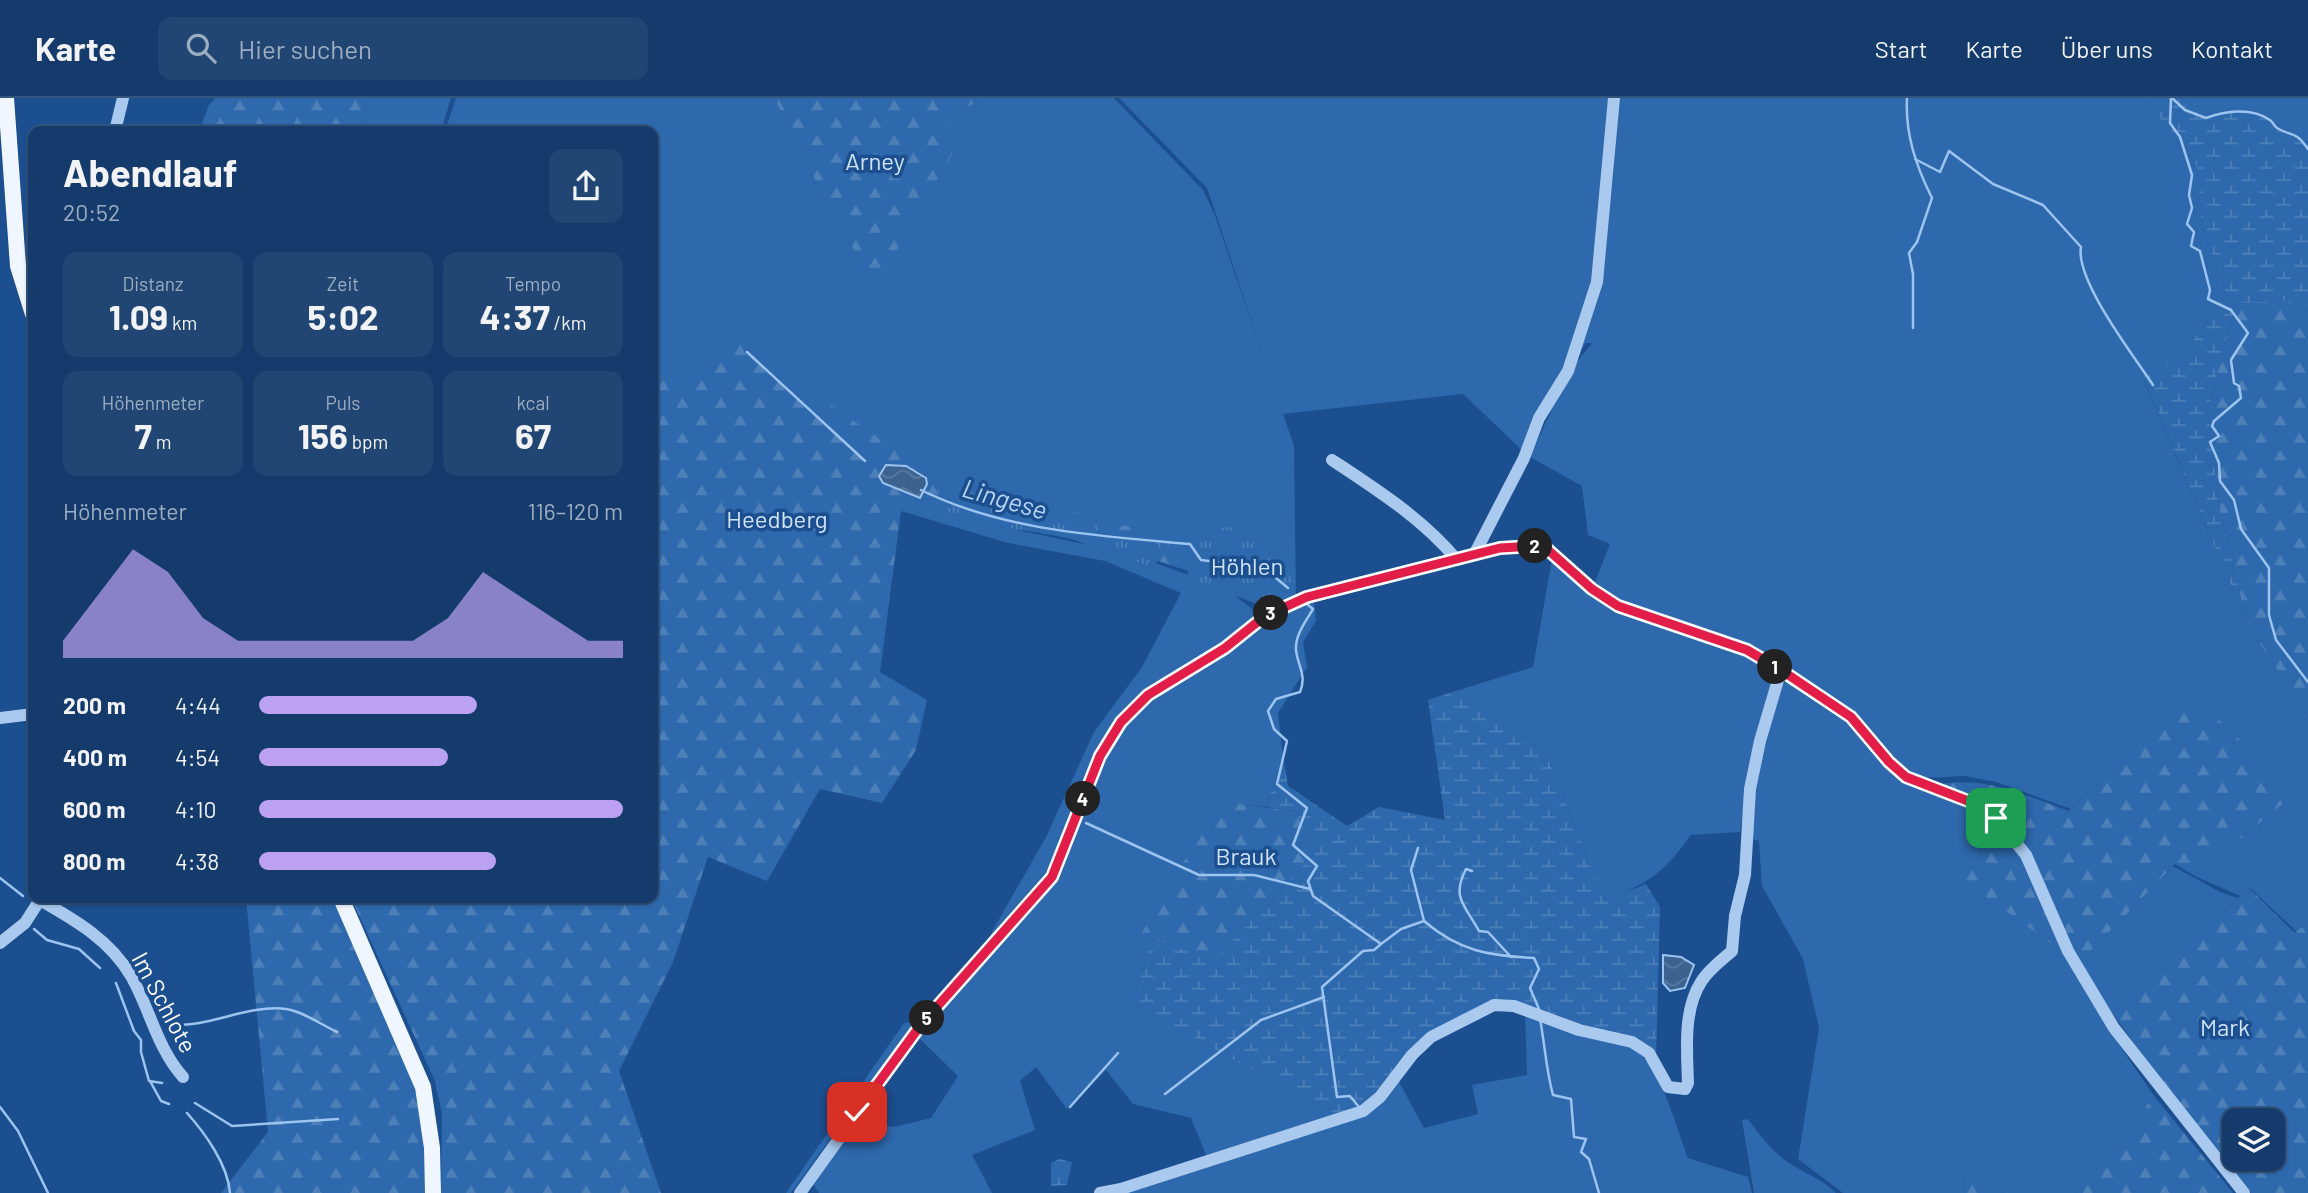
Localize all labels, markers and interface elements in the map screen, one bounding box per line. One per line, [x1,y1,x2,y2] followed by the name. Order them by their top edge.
[158,17,648,80] search box
[35,28,116,68] text: Karte
[182,29,220,67] icon: search
[238,33,372,64] text: Hier suchen
[1875,34,1928,63] text: Start
[1966,34,2023,63] text: Karte
[2061,34,2153,63] text: Über uns
[2191,34,2273,63] text: Kontakt
[845,146,905,175] park label: Arney
[63,149,238,195] text: Abendlauf
[549,149,623,223] button: share
[63,198,120,226] text: 20:52
[122,272,184,295] text: Distanz
[327,272,359,295] text: Zeit
[505,272,561,295] text: Tempo
[109,295,168,337] text: 1.09
[307,295,379,337] text: 5:02
[480,295,550,337] text: 4:37
[168,311,197,334] text: km
[550,311,586,334] text: /km
[102,391,204,414] text: Höhenmeter
[326,391,360,414] text: Puls
[516,391,550,414] text: kcal
[135,414,152,456] text: 7
[298,414,348,456] text: 156
[515,414,551,456] text: 67
[152,430,171,453] text: m
[348,430,388,453] text: bpm
[959,471,1051,525] water label: Lingese
[63,497,187,525] text: Höhenmeter
[528,497,623,525] text: 116–120 m
[726,504,828,533] park label: Heedberg
[1518,528,1552,564] pin: 2
[1529,534,1540,557] text: 2
[1211,551,1283,580] park label: Höhlen
[1254,596,1288,630] pin: 3
[1265,601,1276,624] text: 3
[1758,650,1792,684] pin: 1
[1771,655,1778,678] text: 1
[63,691,126,719] text: 200 m
[175,691,221,719] text: 4:44
[63,743,127,771] text: 400 m
[175,743,220,771] text: 4:54
[1066,782,1100,816] pin: 4
[1077,787,1088,810] text: 4
[1966,788,2026,848] pin
[63,795,125,823] text: 600 m
[175,795,217,823] text: 4:10
[1977,799,2015,837] icon: arrive
[1216,841,1276,870] park label: Brauk
[63,847,125,875] text: 800 m
[175,847,219,875] text: 4:38
[126,947,204,1057] street label: Im Schlote
[909,1000,944,1035] pin: 5
[921,1006,932,1029] text: 5
[2200,1012,2250,1041] park label: Mark
[827,1082,887,1142] pin
[838,1093,876,1131] icon: check
[2222,1108,2285,1171] map controls
[2222,1108,2285,1171] button: layers

